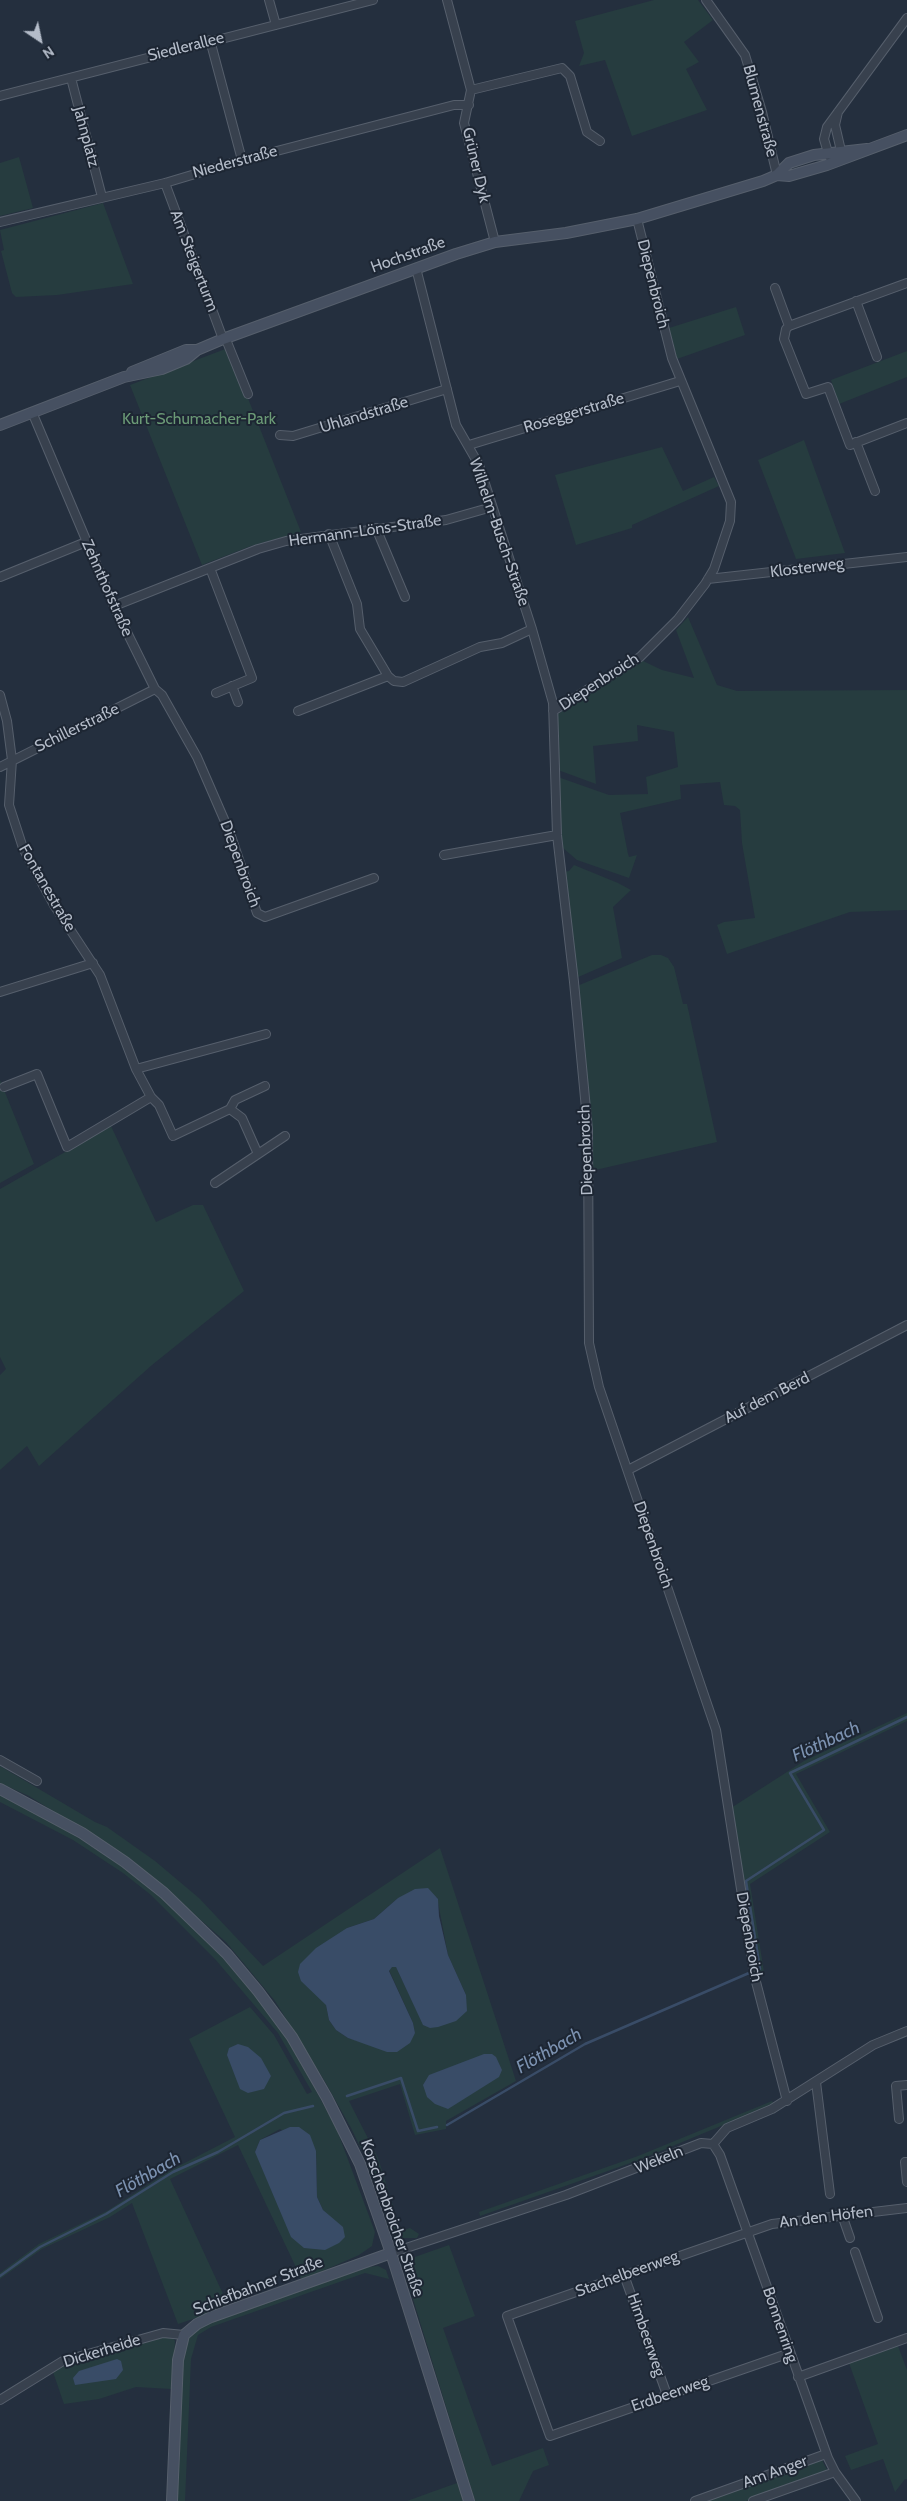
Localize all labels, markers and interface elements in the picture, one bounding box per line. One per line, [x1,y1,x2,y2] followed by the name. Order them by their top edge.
[15,15,65,65] north arrow
[146,28,226,66] street label: Siedlerallee
[39,42,58,63] text: N
[738,63,782,159] street label: Blumenstraße
[69,104,103,170] street label: Jahnplatz
[458,125,494,205] street label: Grüner Dyk
[191,141,279,183] street label: Niederstraße
[166,207,222,315] street label: Am Steigerturm
[368,233,448,277] street label: Hochstraße
[633,238,673,330] street label: Diepenbroich
[521,389,627,437] street label: Roseggerstraße
[318,392,410,438] street label: Uhlandstraße
[122,409,276,429] park label: Kurt-Schumacher-Park
[465,456,533,608] street label: Wilhelm-Busch-Straße
[287,511,443,551] street label: Hermann-Löns-Straße
[77,537,137,639] street label: Zehnthofstraße
[769,554,845,582] street label: Klosterweg
[556,649,642,715] street label: Diepenbroich
[32,699,122,757] street label: Schillerstraße
[215,818,265,910] street label: Diepenbroich
[14,841,80,935] street label: Fontanestraße
[575,1104,597,1196] street label: Diepenbroich
[721,1368,813,1428] street label: Auf dem Berd
[629,1499,677,1591] street label: Diepenbroich
[789,1717,863,1767] water label: Flöthbach
[732,1891,766,1983] street label: Diepenbroich
[512,2024,586,2078] water label: Flöthbach
[356,2137,428,2299] street label: Korschenbroicher Straße
[632,2142,686,2178] street label: Wekeln
[111,2148,185,2202] water label: Flöthbach
[778,2202,874,2232] street label: An den Höfen
[573,2246,681,2302] street label: Stachelbeerweg
[190,2252,326,2320] street label: Schiefbahner Straße
[758,2285,802,2365] street label: Bonnenring
[623,2291,669,2379] street label: Himbeerweg
[61,2330,143,2372] street label: Dickerheide
[629,2372,711,2416] street label: Erdbeerweg
[740,2451,810,2493] street label: Am Anger

